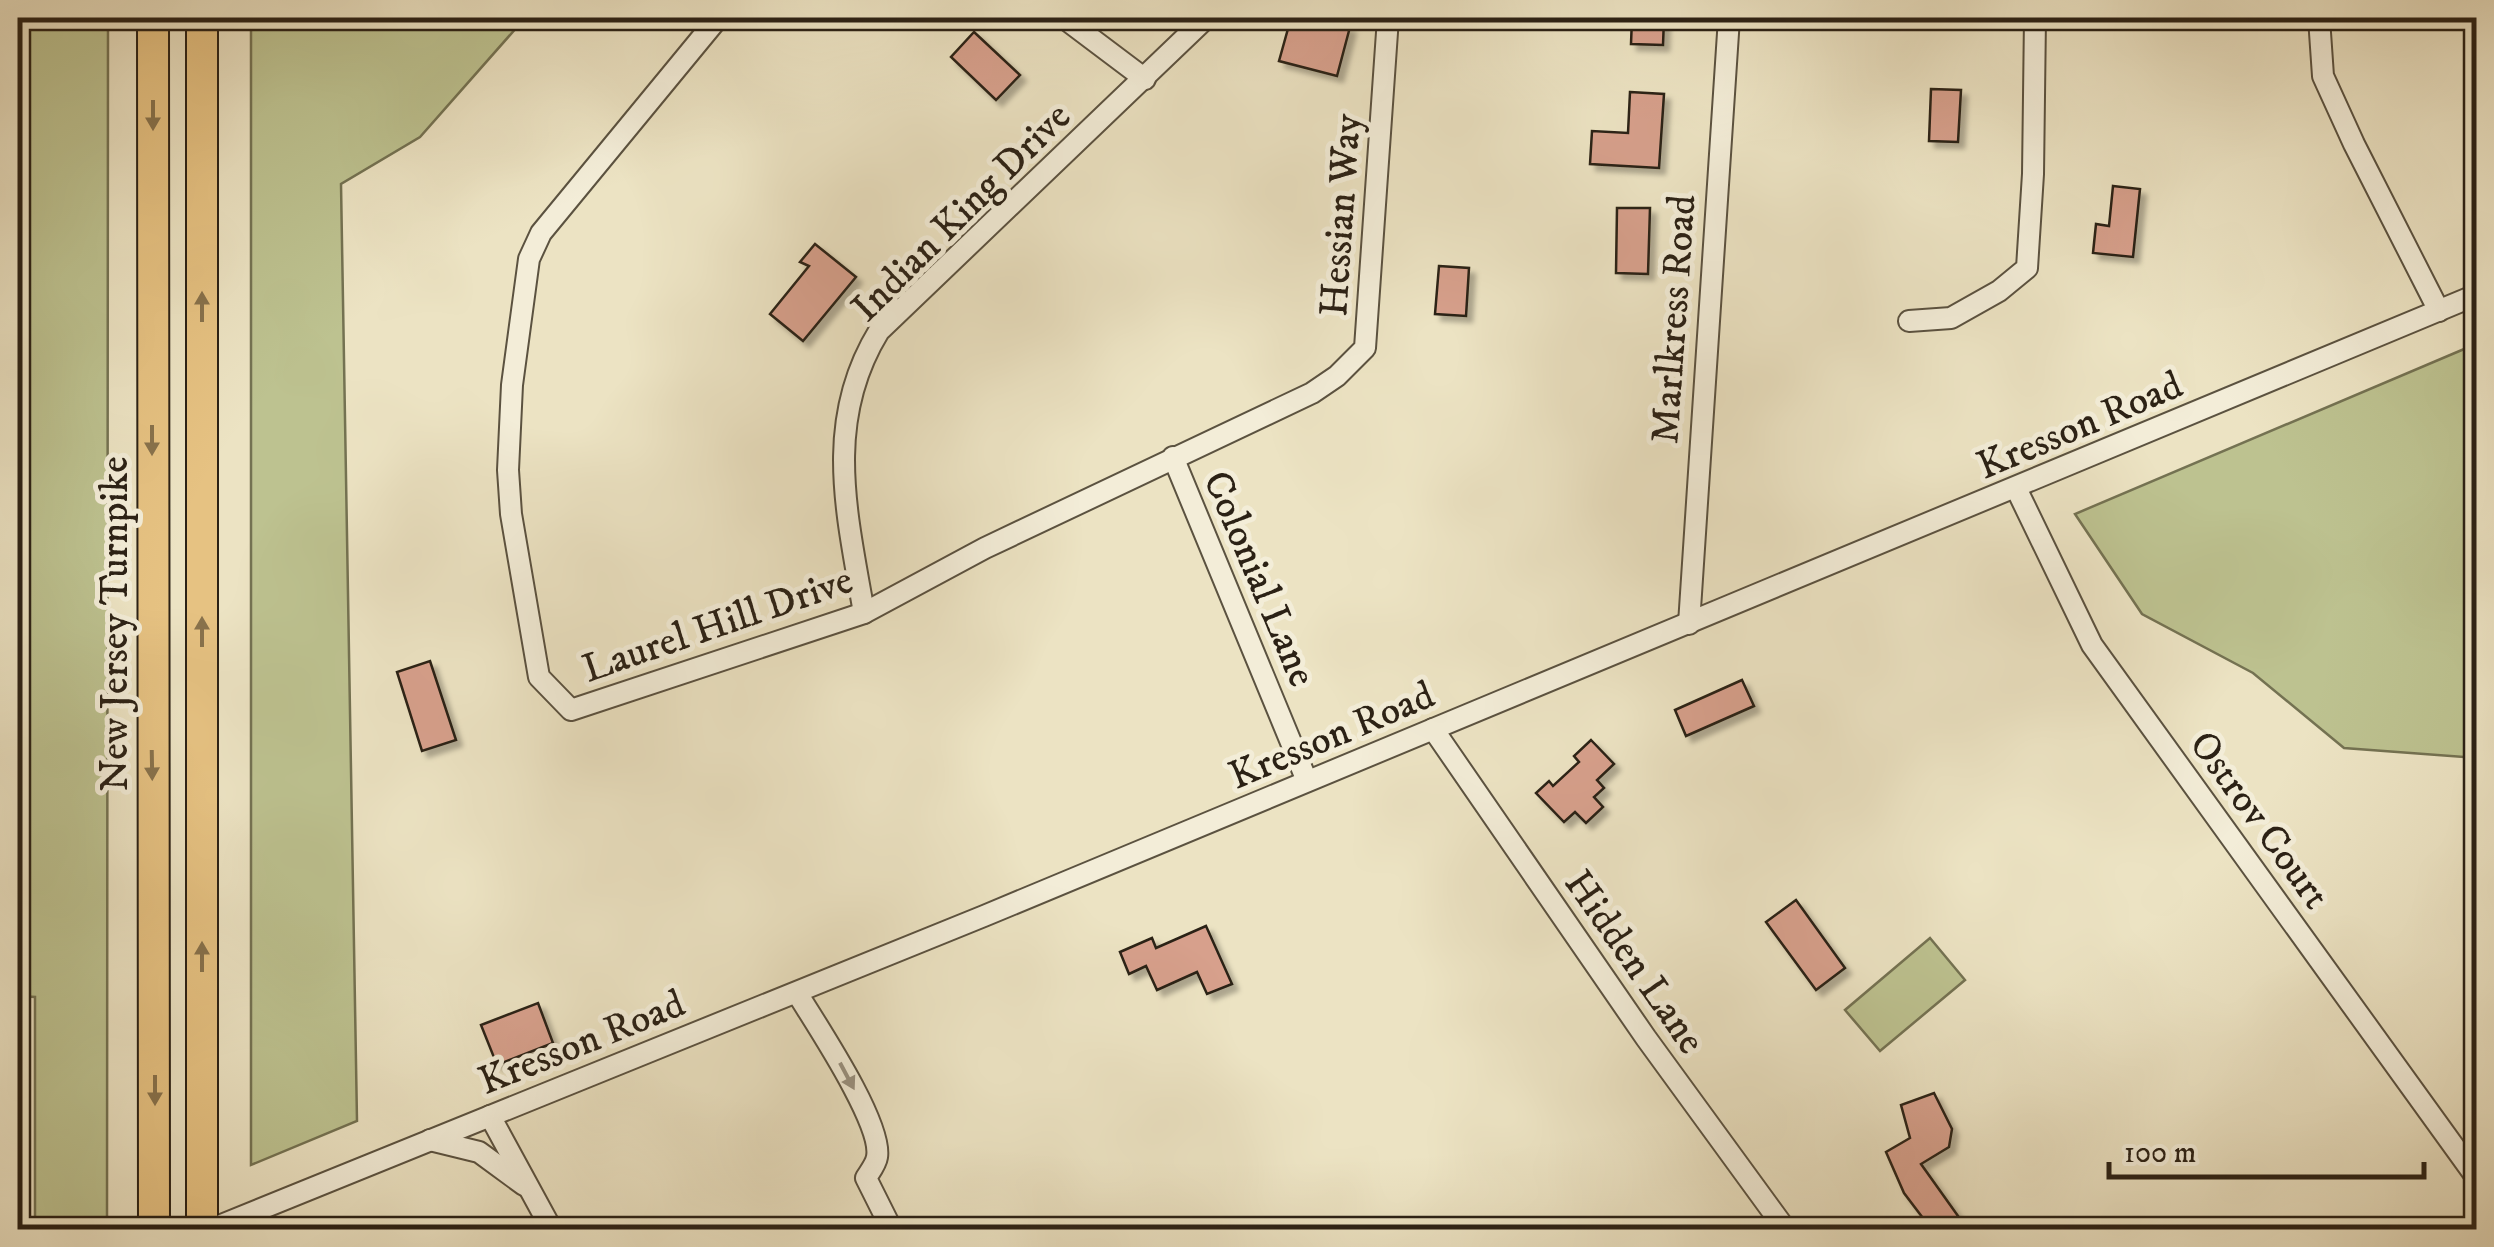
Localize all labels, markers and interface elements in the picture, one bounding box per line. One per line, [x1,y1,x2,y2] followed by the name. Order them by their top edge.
[842,93,1082,333] street label: Indian King Drive
[145,99,161,131] one-way arrow
[1310,111,1374,318] street label: Hessian Way
[1641,193,1709,445] street label: Marlkress Road
[194,291,210,323] one-way arrow
[1970,361,2190,492] street label: Kresson Road
[144,424,160,456] one-way arrow
[91,456,141,792] street label: New Jersey Turnpike
[1190,464,1326,694] street label: Colonial Lane
[576,556,860,695] street label: Laurel Hill Drive
[194,616,210,648] one-way arrow
[1222,671,1442,802] street label: Kresson Road
[2177,722,2340,920] street label: Ostrov Court
[145,749,161,781] one-way arrow
[1552,861,1715,1064] street label: Hidden Lane
[194,941,210,973] one-way arrow
[472,980,693,1108] street label: Kresson Road
[838,1062,855,1091] one-way arrow
[147,1074,163,1106] one-way arrow
[2109,1117,2424,1179] scale bar
[2124,1135,2196,1172] text: 100 m

